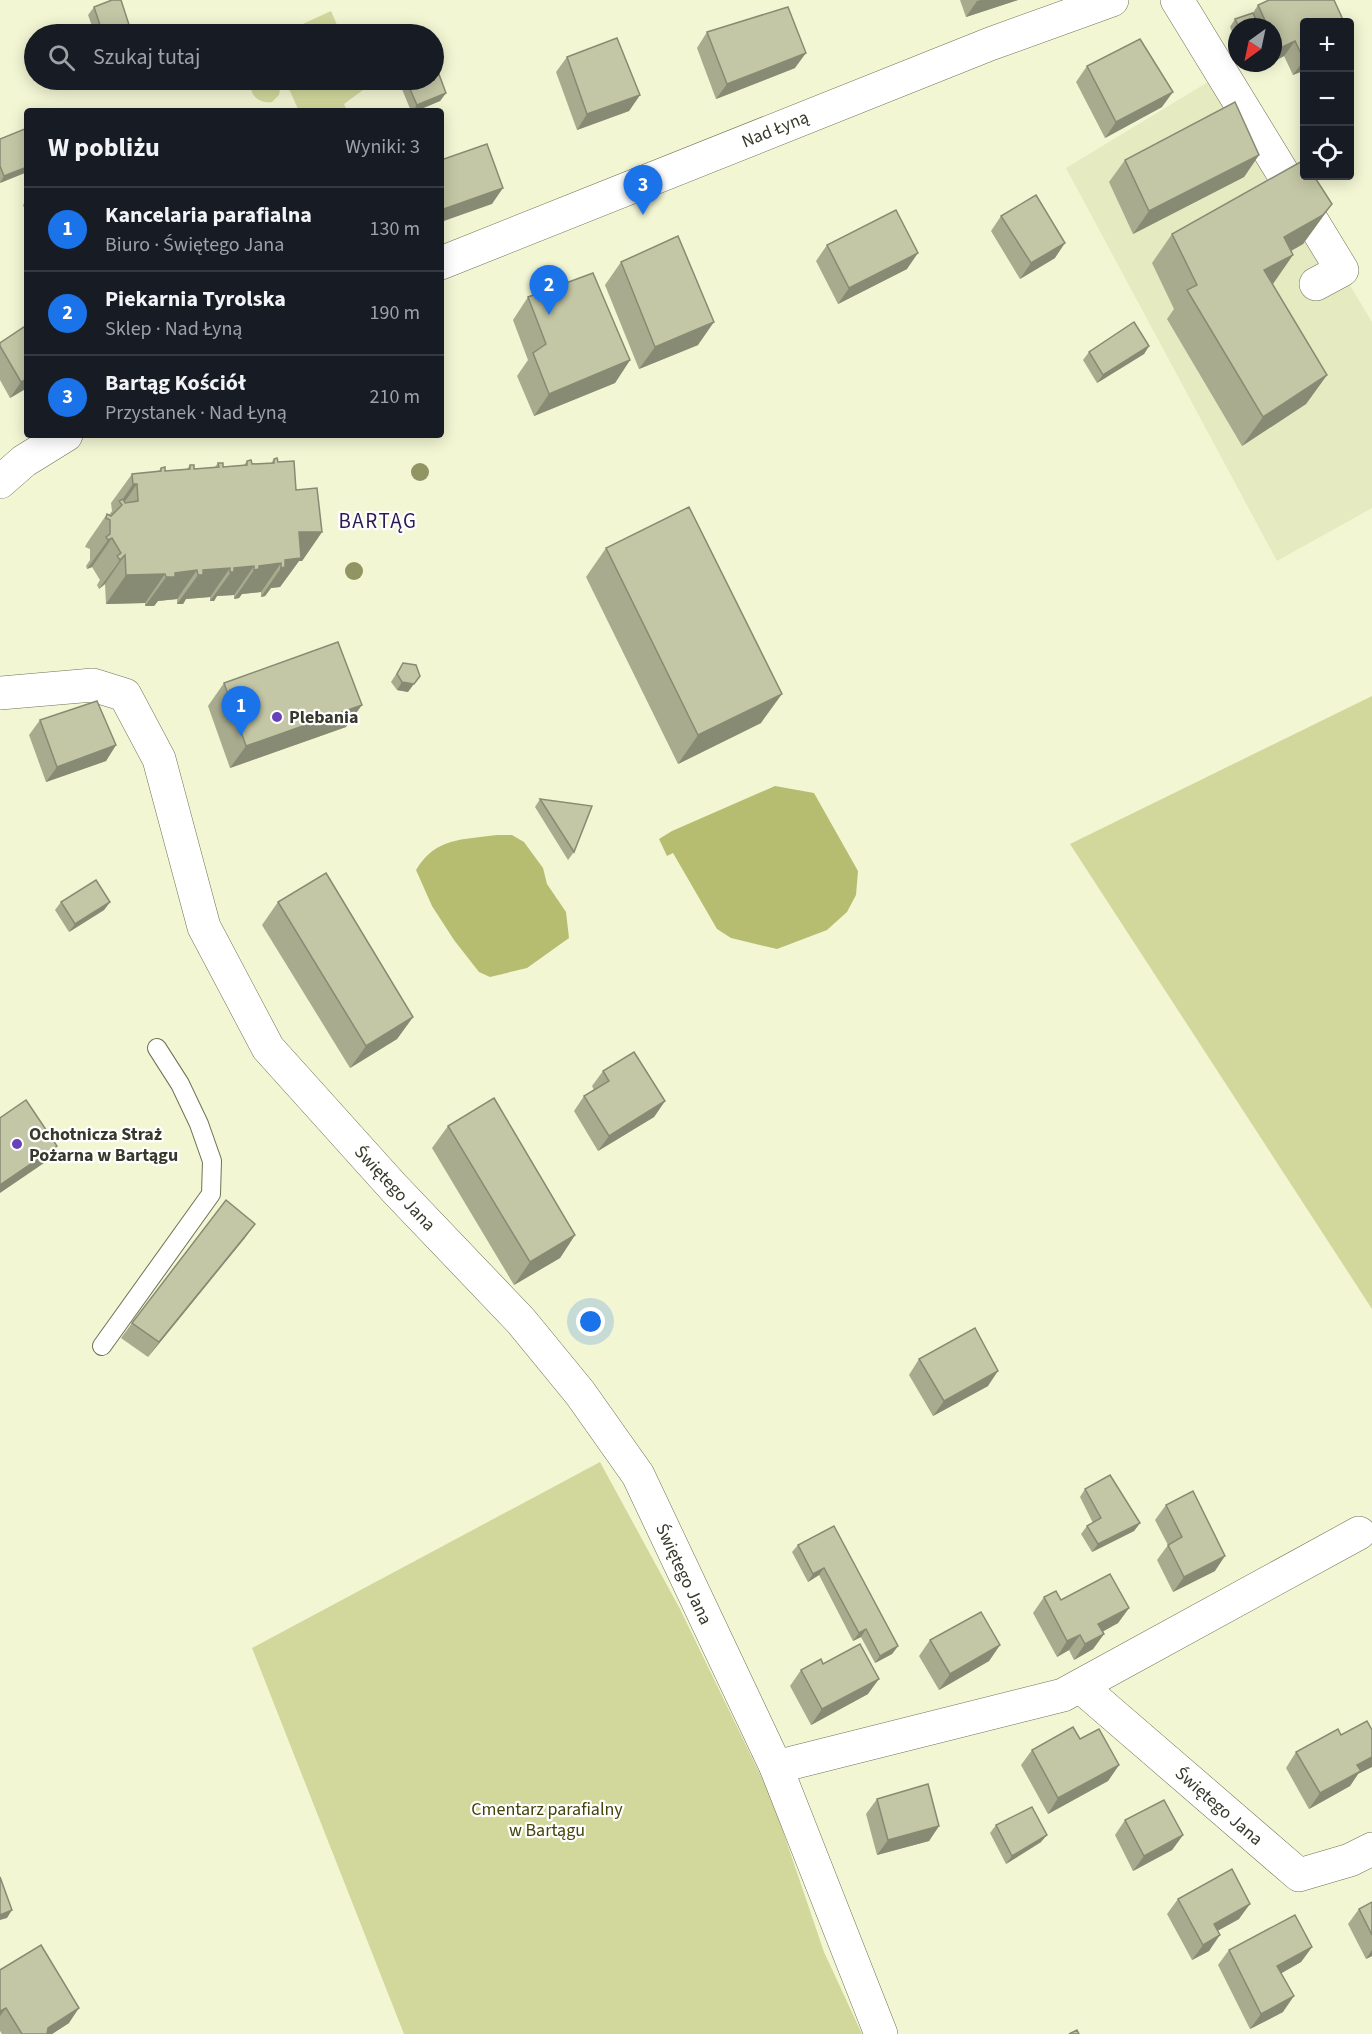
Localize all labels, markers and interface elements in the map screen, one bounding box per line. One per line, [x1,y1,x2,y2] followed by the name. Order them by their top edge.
[1228,18,1282,72] north arrow
[1300,18,1354,180] map controls
[1300,18,1354,72] button: +
[24,24,444,90] search box
[45,41,78,74] icon: search
[93,41,200,73] text: Szukaj tutaj
[1300,72,1354,126] button: −
[738,105,812,154] street label: Nad Łyną
[1300,126,1354,180] button: locate
[48,129,160,166] text: W pobliżu
[345,133,420,161] text: Wyniki: 3
[624,166,662,215] pin: 3
[105,199,312,231] text: Kancelaria parafialna
[62,215,73,243] text: 1
[370,215,420,243] text: 130 m
[105,231,284,259] text: Biuro · Świętego Jana
[530,266,568,315] pin: 2
[105,283,286,315] text: Piekarnia Tyrolska
[62,299,73,327] text: 2
[370,299,420,327] text: 190 m
[105,315,242,343] text: Sklep · Nad Łyną
[105,367,246,399] text: Bartąg Kościół
[62,383,73,411] text: 3
[370,383,420,411] text: 210 m
[105,399,287,427] text: Przystanek · Nad Łyną
[339,506,418,536] district label: BARTĄG
[222,686,260,736] pin: 1
[289,705,359,730] place label: Plebania
[270,710,284,724] marker: Plebania
[29,1122,178,1168] place label: Ochotnicza Straż Pożarna w Bartągu
[10,1137,24,1151] marker: Ochotnicza Straż Pożarna w Bartągu
[348,1140,441,1237] street label: Świętego Jana
[576,1307,605,1336] your location
[649,1519,718,1629] street label: Świętego Jana
[1169,1761,1268,1852] street label: Świętego Jana
[471,1797,623,1843] park label: Cmentarz parafialny w Bartągu

